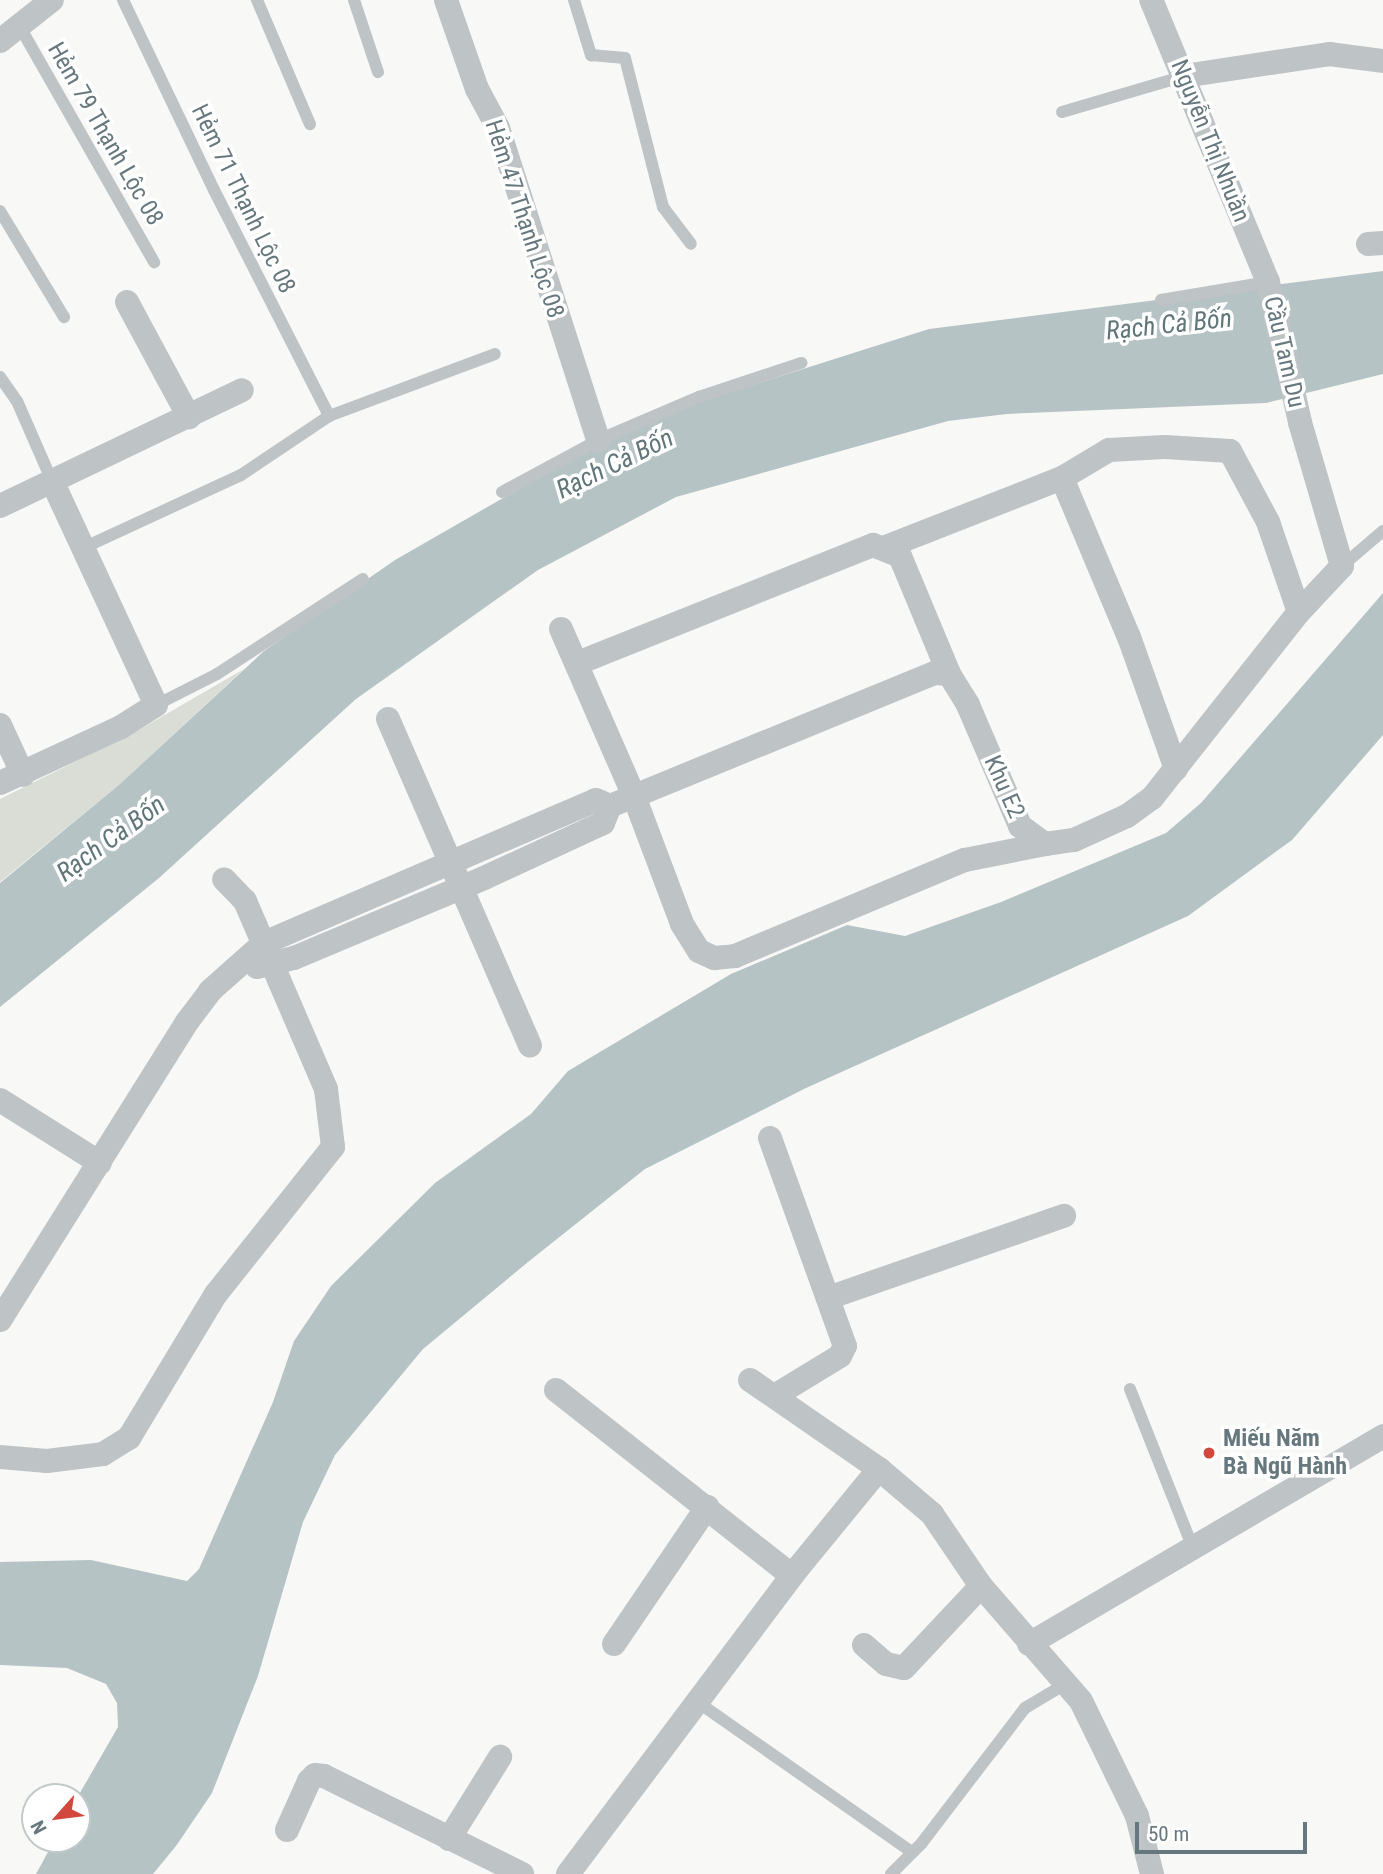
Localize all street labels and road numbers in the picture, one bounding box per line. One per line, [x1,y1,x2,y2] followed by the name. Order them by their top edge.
[41,37,169,231] street label: Hẻm 79 Thạnh Lộc 08
[1164,55,1256,227] street label: Nguyễn Thị Nhuần
[185,100,301,298] street label: Hẻm 71 Thạnh Lộc 08
[478,116,570,322] street label: Hẻm 47 Thạnh Lộc 08
[1257,293,1311,411] street label: Cầu Tam Du
[978,751,1030,823] street label: Khu E2

